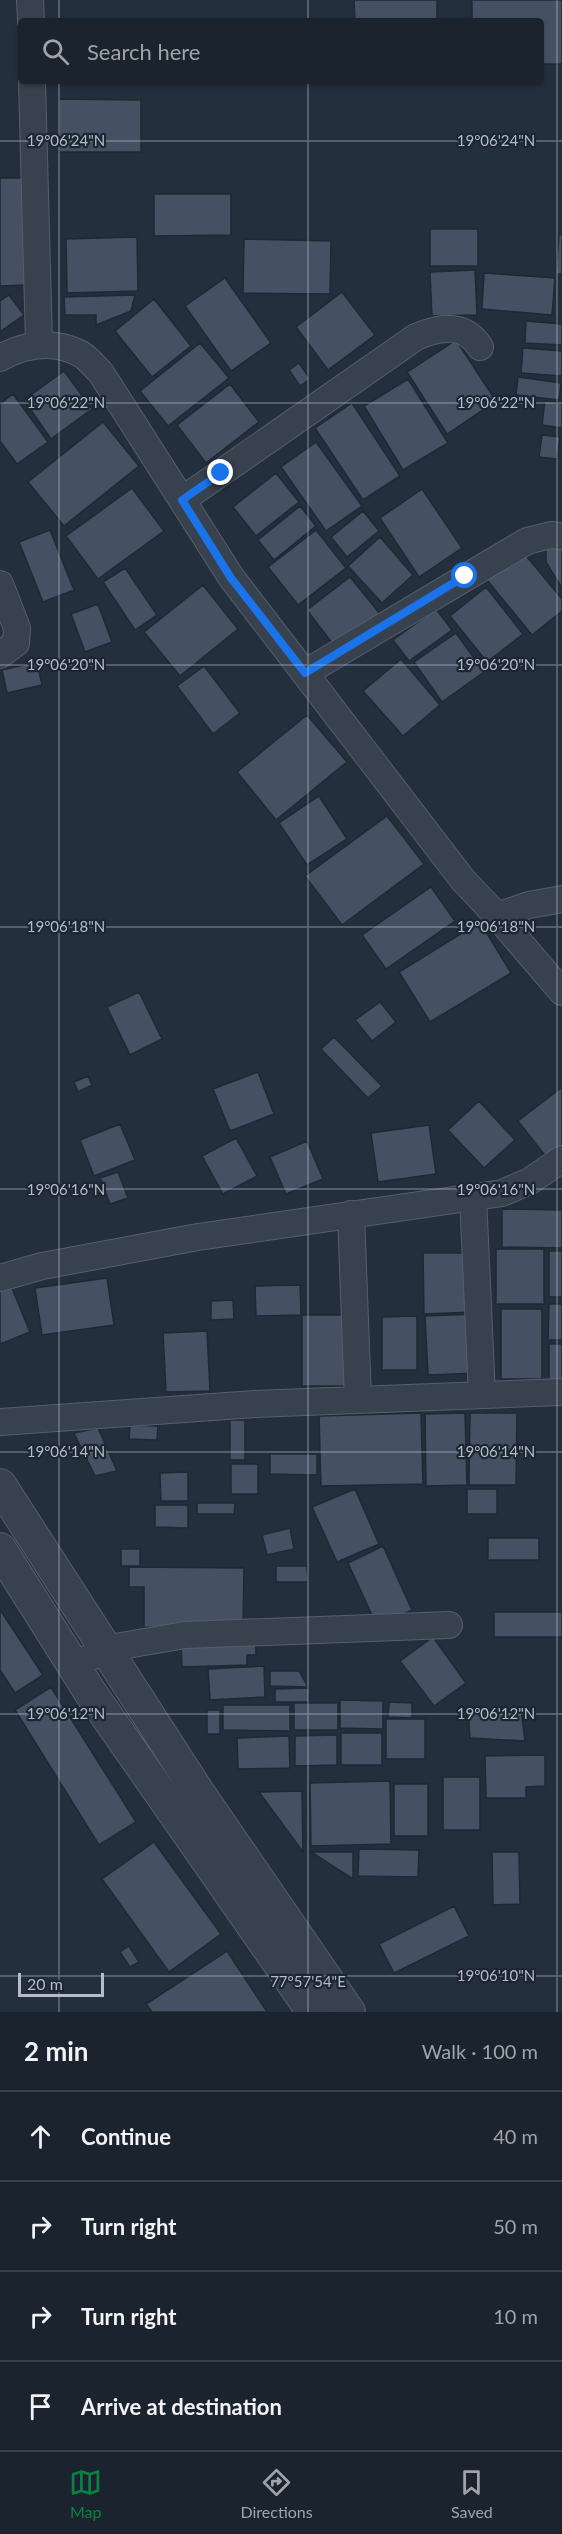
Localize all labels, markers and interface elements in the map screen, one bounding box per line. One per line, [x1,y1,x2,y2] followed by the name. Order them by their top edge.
[18,18,544,84] search box
[39,35,72,68] icon: search
[87,38,200,65] text: Search here
[27,131,105,149] text: 19°06'24"N
[457,131,535,149] text: 19°06'24"N
[27,393,105,411] text: 19°06'22"N
[457,393,535,411] text: 19°06'22"N
[207,459,233,485] route end
[451,562,477,588] route start
[27,655,105,673] text: 19°06'20"N
[457,655,535,673] text: 19°06'20"N
[27,917,105,935] text: 19°06'18"N
[457,917,535,935] text: 19°06'18"N
[27,1180,105,1198] text: 19°06'16"N
[457,1180,535,1198] text: 19°06'16"N
[27,1442,105,1460] text: 19°06'14"N
[457,1442,535,1460] text: 19°06'14"N
[27,1704,105,1722] text: 19°06'12"N
[457,1704,535,1722] text: 19°06'12"N
[457,1966,535,1984] text: 19°06'10"N
[18,1970,104,1998] scale bar
[270,1972,346,1990] text: 77°57'54"E
[27,1974,63,1993] text: 20 m
[24,2035,88,2067] text: 2 min
[422,2039,538,2063] text: Walk · 100 m
[24,2120,57,2153] icon: ahead
[81,2123,171,2150] text: Continue
[493,2124,538,2148] text: 40 m
[24,2210,57,2243] icon: right
[81,2213,176,2240] text: Turn right
[493,2214,538,2238] text: 50 m
[24,2300,57,2333] icon: right
[81,2303,176,2330] text: Turn right
[493,2304,538,2328] text: 10 m
[24,2390,57,2423] icon: arrive
[81,2393,282,2420] text: Arrive at destination
[69,2466,102,2521] tab: Map
[240,2466,313,2521] tab: Directions
[451,2466,493,2521] tab: Saved

